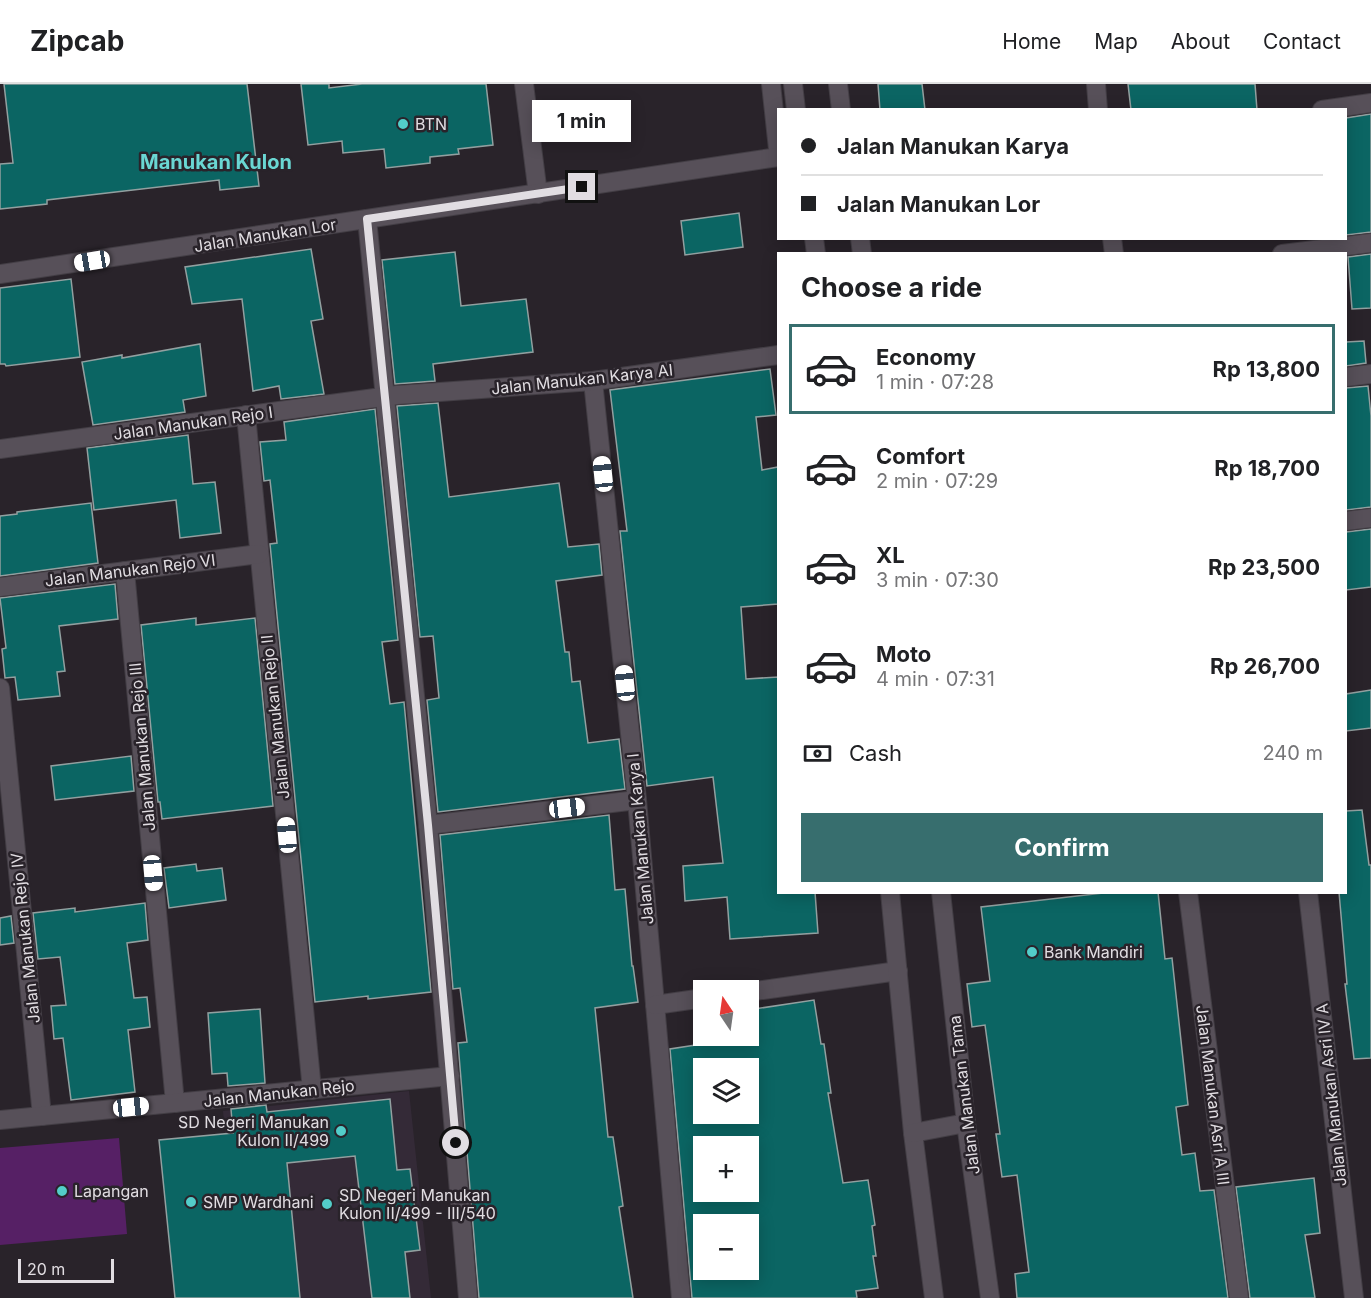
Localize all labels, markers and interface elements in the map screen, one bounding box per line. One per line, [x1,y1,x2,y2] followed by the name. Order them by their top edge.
[30,24,125,58] text: Zipcab
[1002,29,1061,54] text: Home
[1094,29,1138,54] text: Map
[1171,29,1230,54] text: About
[1263,29,1341,54] text: Contact
[532,100,632,142] callout: 1 min
[557,109,606,133] text: 1 min
[415,114,447,134] place label: BTN
[396,117,410,131] marker: BTN
[837,133,1069,159] text: Jalan Manukan Karya
[140,150,292,174] district label: Manukan Kulon
[568,173,595,200] route end
[837,191,1040,217] text: Jalan Manukan Lor
[192,214,338,256] street label: Jalan Manukan Lor
[73,249,111,273] car
[801,271,982,304] text: Choose a ride
[804,342,858,396] icon: car
[876,344,976,370] text: Economy
[1213,356,1320,382] text: Rp 13,800
[490,360,674,398] street label: Jalan Manukan Karya AI
[876,370,994,394] text: 1 min · 07:28
[112,402,274,444] street label: Jalan Manukan Rejo I
[804,441,858,495] icon: car
[876,443,965,469] text: Comfort
[592,455,614,493] car
[1214,455,1320,481] text: Rp 18,700
[876,469,998,493] text: 2 min · 07:29
[804,540,858,594] icon: car
[876,542,905,568] text: XL
[44,550,216,590] street label: Jalan Manukan Rejo VI
[1208,554,1320,580] text: Rp 23,500
[876,568,999,592] text: 3 min · 07:30
[256,634,294,800] street label: Jalan Manukan Rejo II
[804,639,858,693] icon: car
[876,641,931,667] text: Moto
[1210,653,1320,679] text: Rp 26,700
[125,662,159,832] street label: Jalan Manukan Rejo III
[614,664,636,702] car
[876,667,995,691] text: 4 min · 07:31
[801,737,834,770] icon: cash
[849,740,902,766] text: Cash
[1262,741,1323,765] text: 240 m
[623,753,657,925] street label: Jalan Manukan Karya I
[548,797,586,819] car
[801,813,1323,882] button: Confirm
[276,816,298,854] car
[6,852,44,1024] street label: Jalan Manukan Rejo IV
[142,854,164,892] car
[1044,942,1143,962] place label: Bank Mandiri
[1025,945,1039,959] marker: Bank Mandiri
[693,980,759,1046] north arrow
[693,980,759,1280] map controls
[1311,1002,1351,1188] street label: Jalan Manukan Asri IV A
[1192,1004,1234,1186] street label: Jalan Manukan Asri A III
[944,1014,984,1176] street label: Jalan Manukan Tama
[693,1058,759,1124] button: layers
[202,1075,356,1111] street label: Jalan Manukan Rejo
[112,1096,150,1118] car
[178,1112,329,1150] place label: SD Negeri Manukan Kulon II/499
[334,1124,348,1138] marker: SD Negeri Manukan Kulon II/499
[442,1129,469,1156] route start
[693,1136,759,1202] button: +
[74,1181,149,1201] place label: Lapangan
[55,1184,69,1198] marker: Lapangan
[339,1185,496,1223] place label: SD Negeri Manukan Kulon II/499 - III/540
[203,1192,314,1212] place label: SMP Wardhani
[184,1195,198,1209] marker: SMP Wardhani
[320,1197,334,1211] marker: SD Negeri Manukan Kulon II/499 - III/540
[693,1214,759,1280] button: −
[18,1256,114,1284] scale bar
[27,1259,65,1279] text: 20 m

